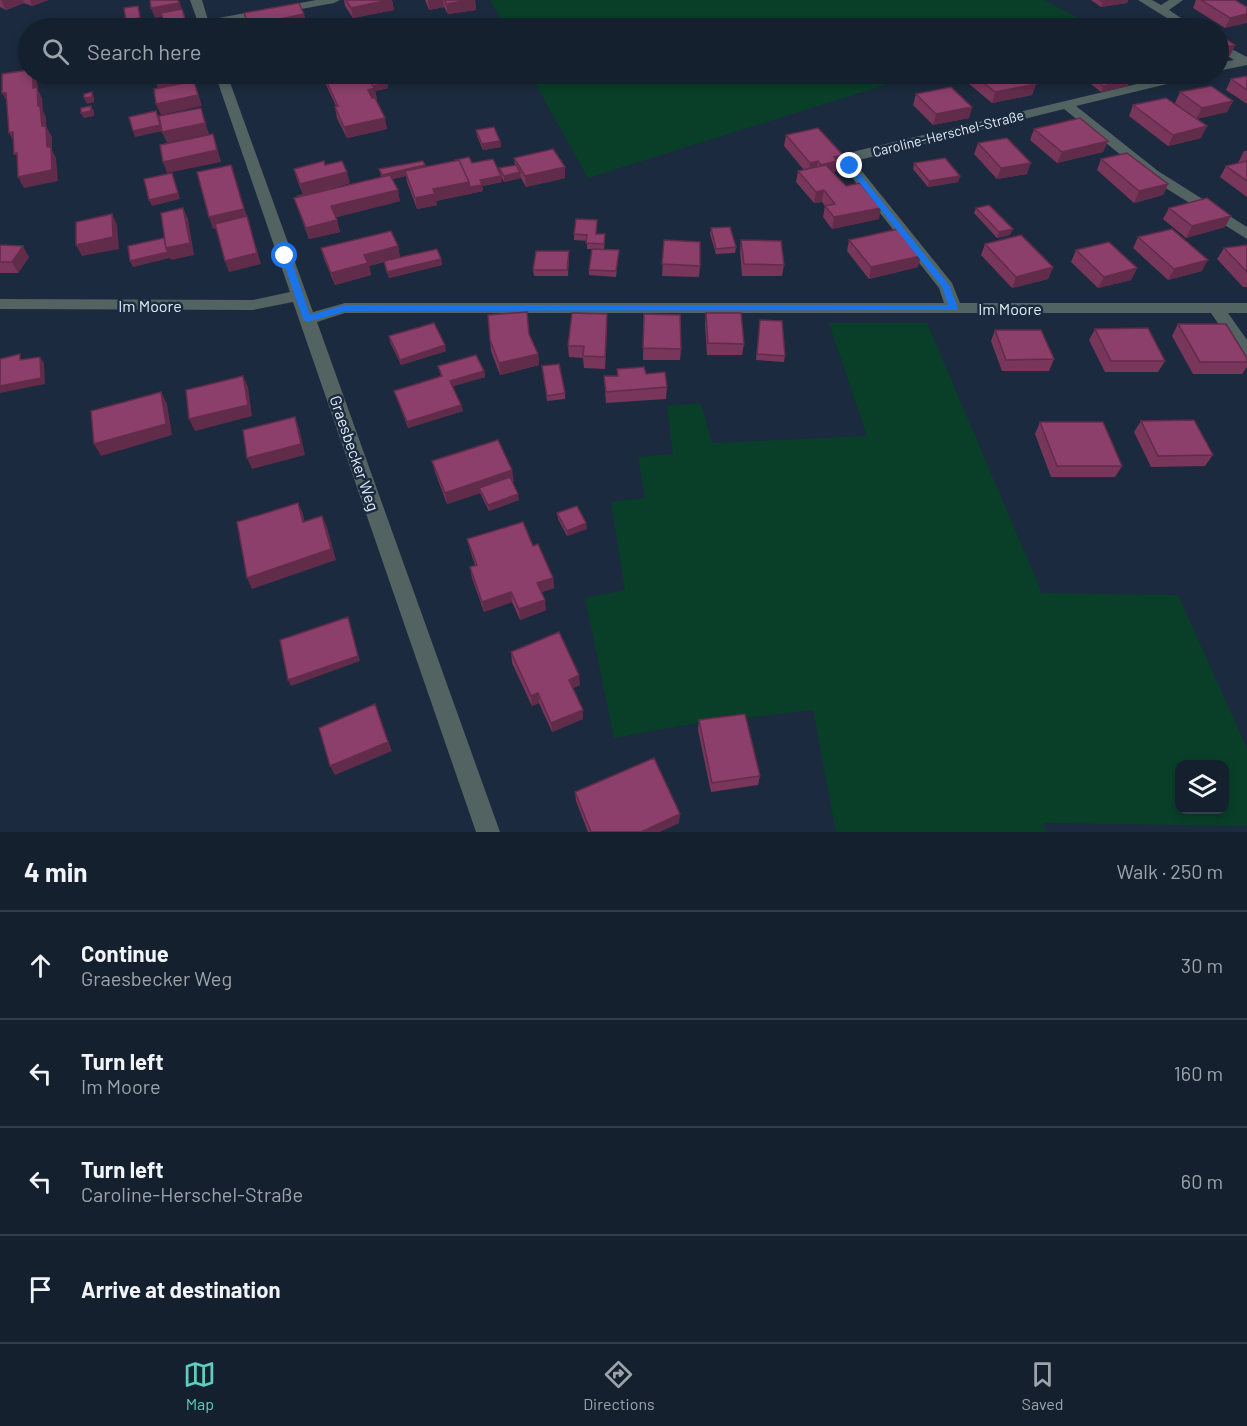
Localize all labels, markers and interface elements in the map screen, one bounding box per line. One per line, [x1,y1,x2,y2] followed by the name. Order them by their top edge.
[18,18,1229,84] search box
[39,35,72,68] icon: search
[87,38,201,64] text: Search here
[870,106,1026,160] street label: Caroline-Herschel-Straße
[836,152,862,178] route end
[271,242,297,268] route start
[118,296,182,315] street label: Im Moore
[978,299,1042,318] street label: Im Moore
[326,393,384,513] street label: Graesbecker Weg
[1175,760,1229,814] map controls
[1175,760,1229,814] button: layers
[24,856,88,887] text: 4 min
[1117,859,1223,883] text: Walk · 250 m
[81,940,169,966] text: Continue
[24,949,57,982] icon: ahead
[1181,953,1223,977] text: 30 m
[81,966,232,990] text: Graesbecker Weg
[81,1048,164,1074] text: Turn left
[24,1057,57,1090] icon: left
[1174,1061,1223,1085] text: 160 m
[81,1074,161,1098] text: Im Moore
[81,1156,164,1182] text: Turn left
[24,1165,57,1198] icon: left
[1181,1169,1223,1193] text: 60 m
[81,1182,303,1206] text: Caroline-Herschel-Straße
[24,1273,57,1306] icon: arrive
[81,1276,280,1302] text: Arrive at destination
[183,1358,216,1413] tab: Map
[583,1358,655,1413] tab: Directions
[1022,1358,1064,1413] tab: Saved

